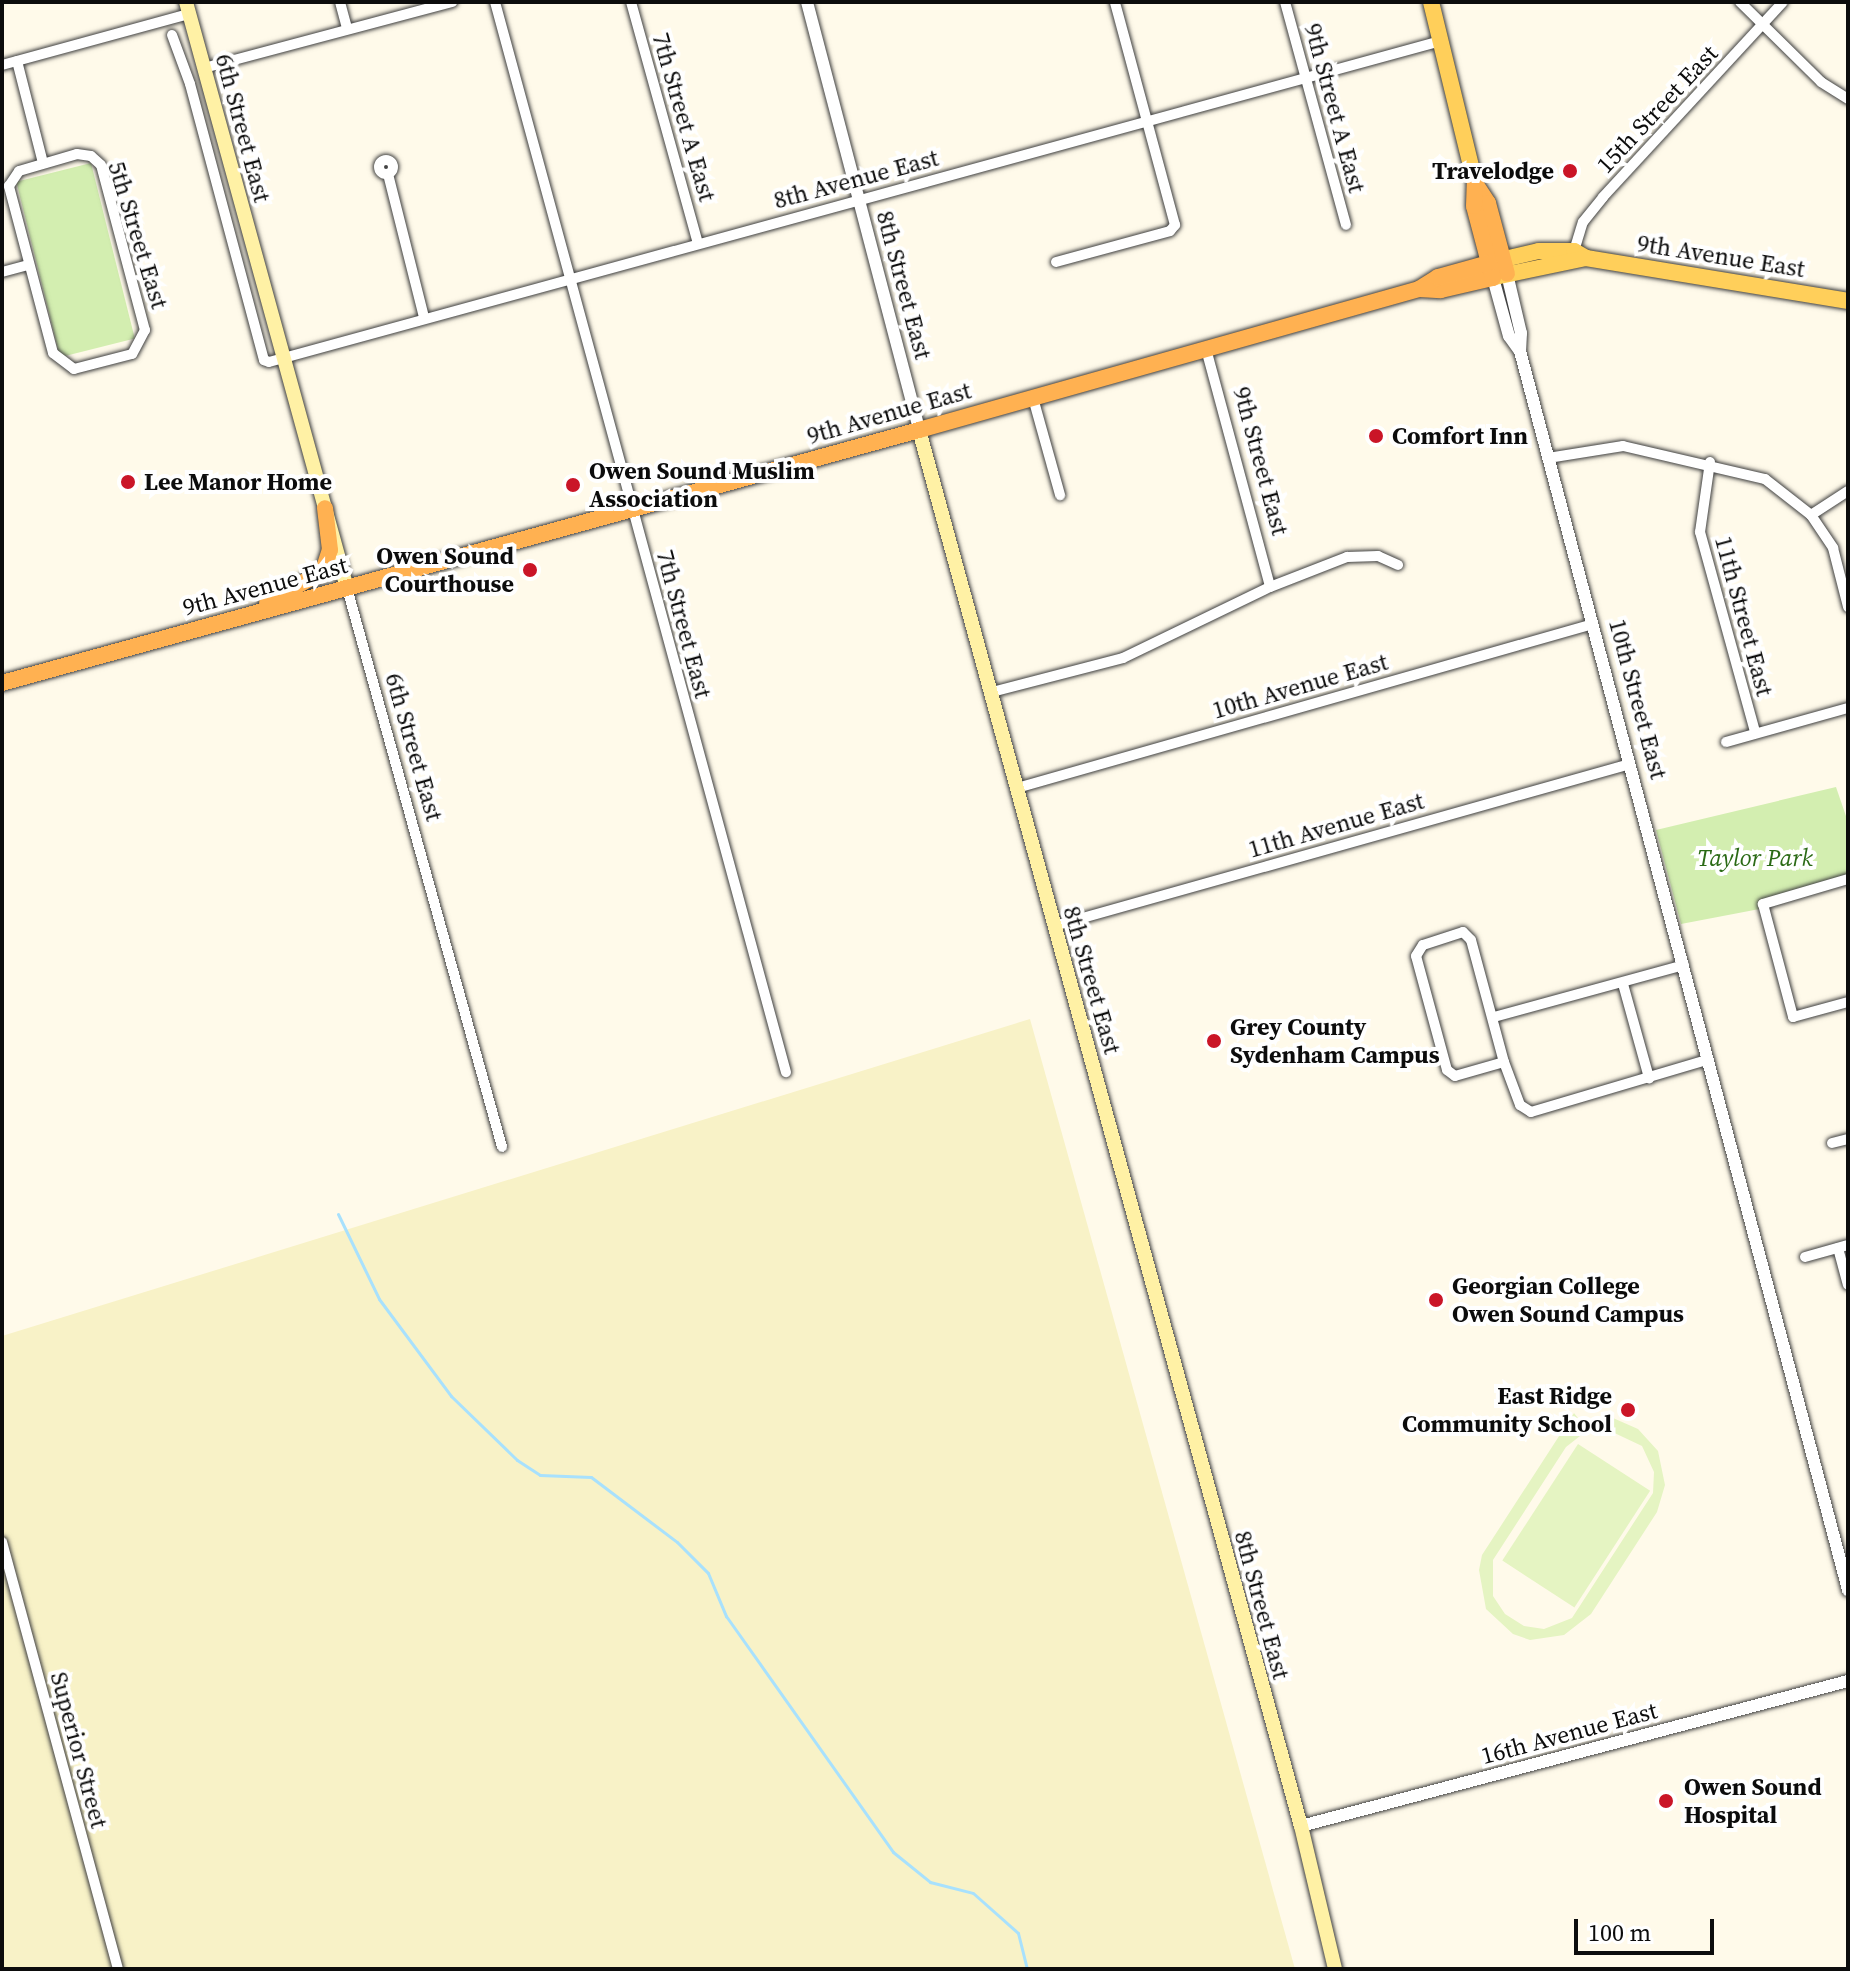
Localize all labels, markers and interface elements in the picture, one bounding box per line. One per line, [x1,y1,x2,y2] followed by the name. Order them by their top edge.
[1299,20,1371,196] street label: 9th Street A East
[646,29,722,205] street label: 7th Street A East
[1590,39,1724,179] street label: 15th Street East
[209,51,277,205] street label: 6th Street East
[771,143,941,215] street label: 8th Avenue East
[1432,157,1554,185] place label: Travelodge
[102,158,174,312] street label: 5th Street East
[1561,162,1579,180] marker: Travelodge
[870,208,938,362] street label: 8th Street East
[1635,229,1807,283] street label: 9th Avenue East
[804,376,974,450] street label: 9th Avenue East
[1227,384,1295,538] street label: 9th Street East
[1392,422,1528,450] place label: Comfort Inn
[1367,427,1385,445] marker: Comfort Inn
[589,457,815,513] place label: Owen Sound Muslim Association
[144,468,332,496] place label: Lee Manor Home
[119,473,137,491] marker: Lee Manor Home
[564,476,582,494] marker: Owen Sound Muslim Association
[1709,533,1779,699] street label: 11th Street East
[376,542,514,598] place label: Owen Sound Courthouse
[650,547,718,701] street label: 7th Street East
[180,550,350,622] street label: 9th Avenue East
[521,561,539,579] marker: Owen Sound Courthouse
[1603,616,1673,782] street label: 10th Street East
[1209,647,1391,725] street label: 10th Avenue East
[379,670,449,824] street label: 6th Street East
[1245,786,1427,864] street label: 11th Avenue East
[1697,844,1813,872] park label: Taylor Park
[1057,903,1127,1057] street label: 8th Street East
[1230,1013,1440,1069] place label: Grey County Sydenham Campus
[1205,1032,1223,1050] marker: Grey County Sydenham Campus
[1452,1272,1684,1328] place label: Georgian College Owen Sound Campus
[1427,1291,1445,1309] marker: Georgian College Owen Sound Campus
[1402,1382,1612,1438] place label: East Ridge Community School
[1619,1401,1637,1419] marker: East Ridge Community School
[1228,1528,1296,1682] street label: 8th Street East
[44,1669,114,1831] street label: Superior Street
[1478,1696,1660,1770] street label: 16th Avenue East
[1684,1773,1822,1829] place label: Owen Sound Hospital
[1655,1790,1677,1812] marker: Owen Sound Hospital
[1578,1903,1718,1953] scale bar
[1588,1916,1651,1949] text: 100 m

